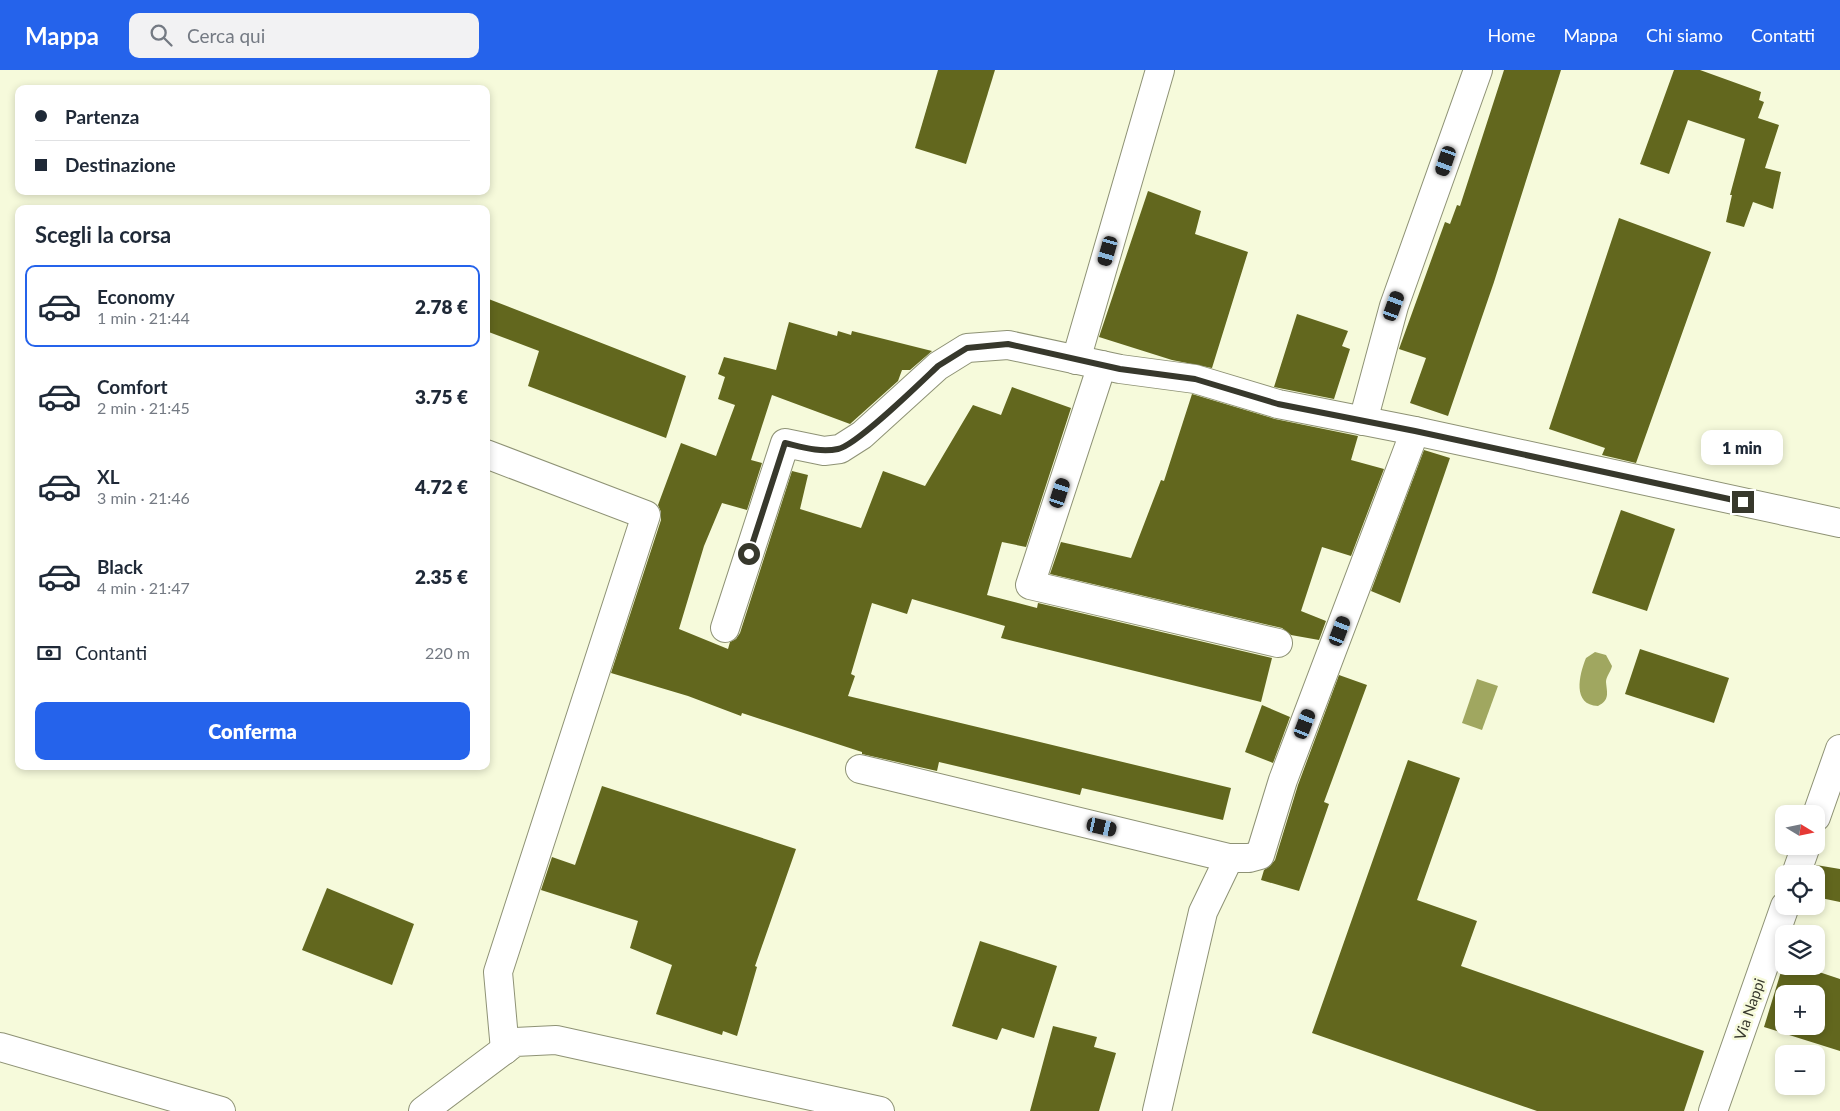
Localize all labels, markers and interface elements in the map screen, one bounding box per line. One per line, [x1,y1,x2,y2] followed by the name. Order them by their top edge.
[129,13,479,58] search box
[25,21,99,50] text: Mappa
[147,21,175,49] icon: search
[187,24,265,47] text: Cerca qui
[1487,24,1535,46] text: Home
[1563,24,1618,46] text: Mappa
[1646,24,1723,46] text: Chi siamo
[1751,24,1815,46] text: Contatti
[65,105,139,128] text: Partenza
[1434,144,1457,178] car
[65,153,176,176] text: Destinazione
[35,221,171,248] text: Scegli la corsa
[1096,235,1119,267] car
[37,284,82,329] icon: car
[97,285,175,308] text: Economy
[1381,289,1406,323] car
[415,295,468,318] text: 2.78 €
[97,308,190,327] text: 1 min · 21:44
[37,374,82,419] icon: car
[97,375,168,398] text: Comfort
[415,385,468,408] text: 3.75 €
[97,398,190,417] text: 2 min · 21:45
[1702,430,1784,464] callout: 1 min
[1722,438,1762,457] text: 1 min
[37,464,82,509] icon: car
[97,465,120,488] text: XL
[415,475,468,498] text: 4.72 €
[1048,476,1071,510] car
[97,488,190,507] text: 3 min · 21:46
[1732,491,1754,513] route end
[738,543,760,565] route start
[37,554,82,599] icon: car
[97,555,143,578] text: Black
[415,565,468,588] text: 2.35 €
[97,578,190,597] text: 4 min · 21:47
[1327,614,1352,648] car
[35,639,63,667] icon: cash
[75,641,147,664] text: Contanti
[425,643,470,662] text: 220 m
[35,702,470,760] button: Conferma
[1292,707,1317,741] car
[1775,805,1825,855] north arrow
[1775,805,1825,1095] map controls
[1085,816,1118,838] car
[1775,865,1825,915] button: locate
[1775,925,1825,975] button: layers
[1730,976,1768,1042] street label: Via Nappi
[1775,985,1825,1035] button: +
[1775,1045,1825,1095] button: −

